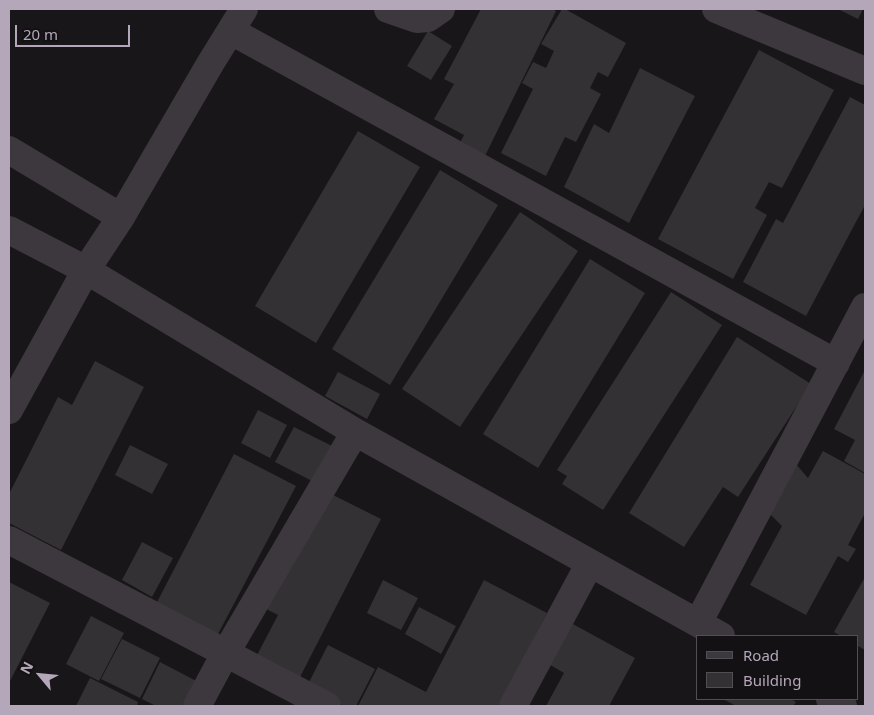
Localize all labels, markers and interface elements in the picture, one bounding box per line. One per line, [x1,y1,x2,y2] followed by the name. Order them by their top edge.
[18,15,132,47] scale bar
[23,24,58,44] text: 20 m
[696,635,859,700] legend
[743,645,779,665] text: Road
[15,650,65,700] north arrow
[15,658,37,677] text: N
[743,670,801,690] text: Building

